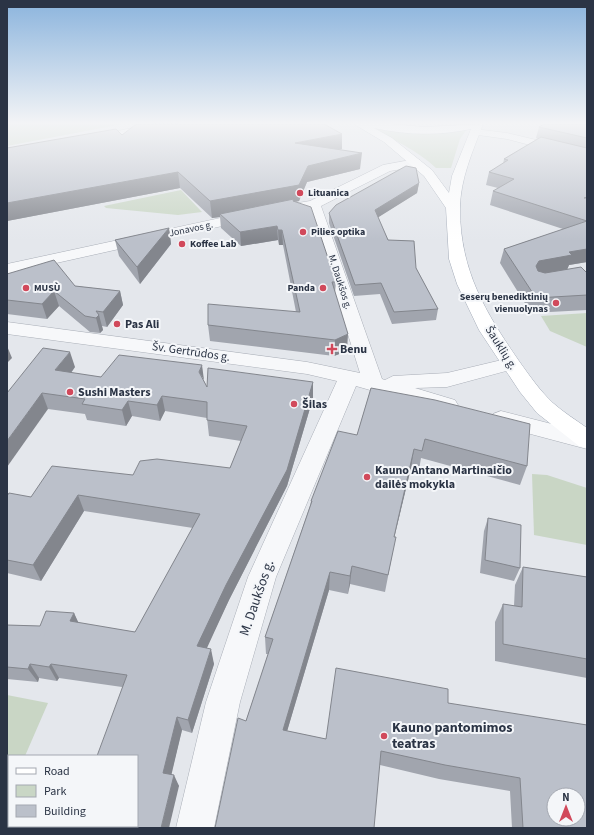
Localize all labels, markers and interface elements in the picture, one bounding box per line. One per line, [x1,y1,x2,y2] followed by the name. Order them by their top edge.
[308,186,349,200] place label: Lituanica
[295,188,305,198] marker: Lituanica
[168,218,214,240] street label: Jonavos g.
[311,225,365,239] place label: Pilies optika
[298,227,308,237] marker: Pilies optika
[190,237,237,251] place label: Koffee Lab
[177,239,187,249] marker: Koffee Lab
[325,253,355,311] street label: M. Daukšos g.
[34,281,60,295] place label: MUSÙ
[287,281,315,295] place label: Panda
[21,283,31,293] marker: MUSÙ
[318,283,328,293] marker: Panda
[460,290,549,316] place label: Seserų benediktinių vienuolynas
[551,298,561,308] marker: Seserų benediktinių vienuolynas
[125,316,159,333] place label: Pas Ali
[112,319,122,329] marker: Pas Ali
[481,323,521,373] street label: Šauklių g.
[151,338,231,366] street label: Šv. Gertrūdos g.
[340,341,367,358] place label: Benu
[327,344,337,354] marker: Benu
[78,384,151,401] place label: Sushi Masters
[65,387,75,397] marker: Sushi Masters
[302,396,327,413] place label: Šilas
[289,399,299,409] marker: Šilas
[375,462,512,493] place label: Kauno Antano Martinaičio dailės mokykla
[362,472,372,482] marker: Kauno Antano Martinaičio dailės mokykla
[235,557,279,639] street label: M. Daukšos g.
[392,718,512,754] place label: Kauno pantomimos teatras
[379,731,389,741] marker: Kauno pantomimos teatras
[8,755,138,827] legend
[44,763,70,780] text: Road
[44,783,66,800] text: Park
[546,787,586,827] north arrow
[562,790,570,805] text: N
[44,803,86,820] text: Building

